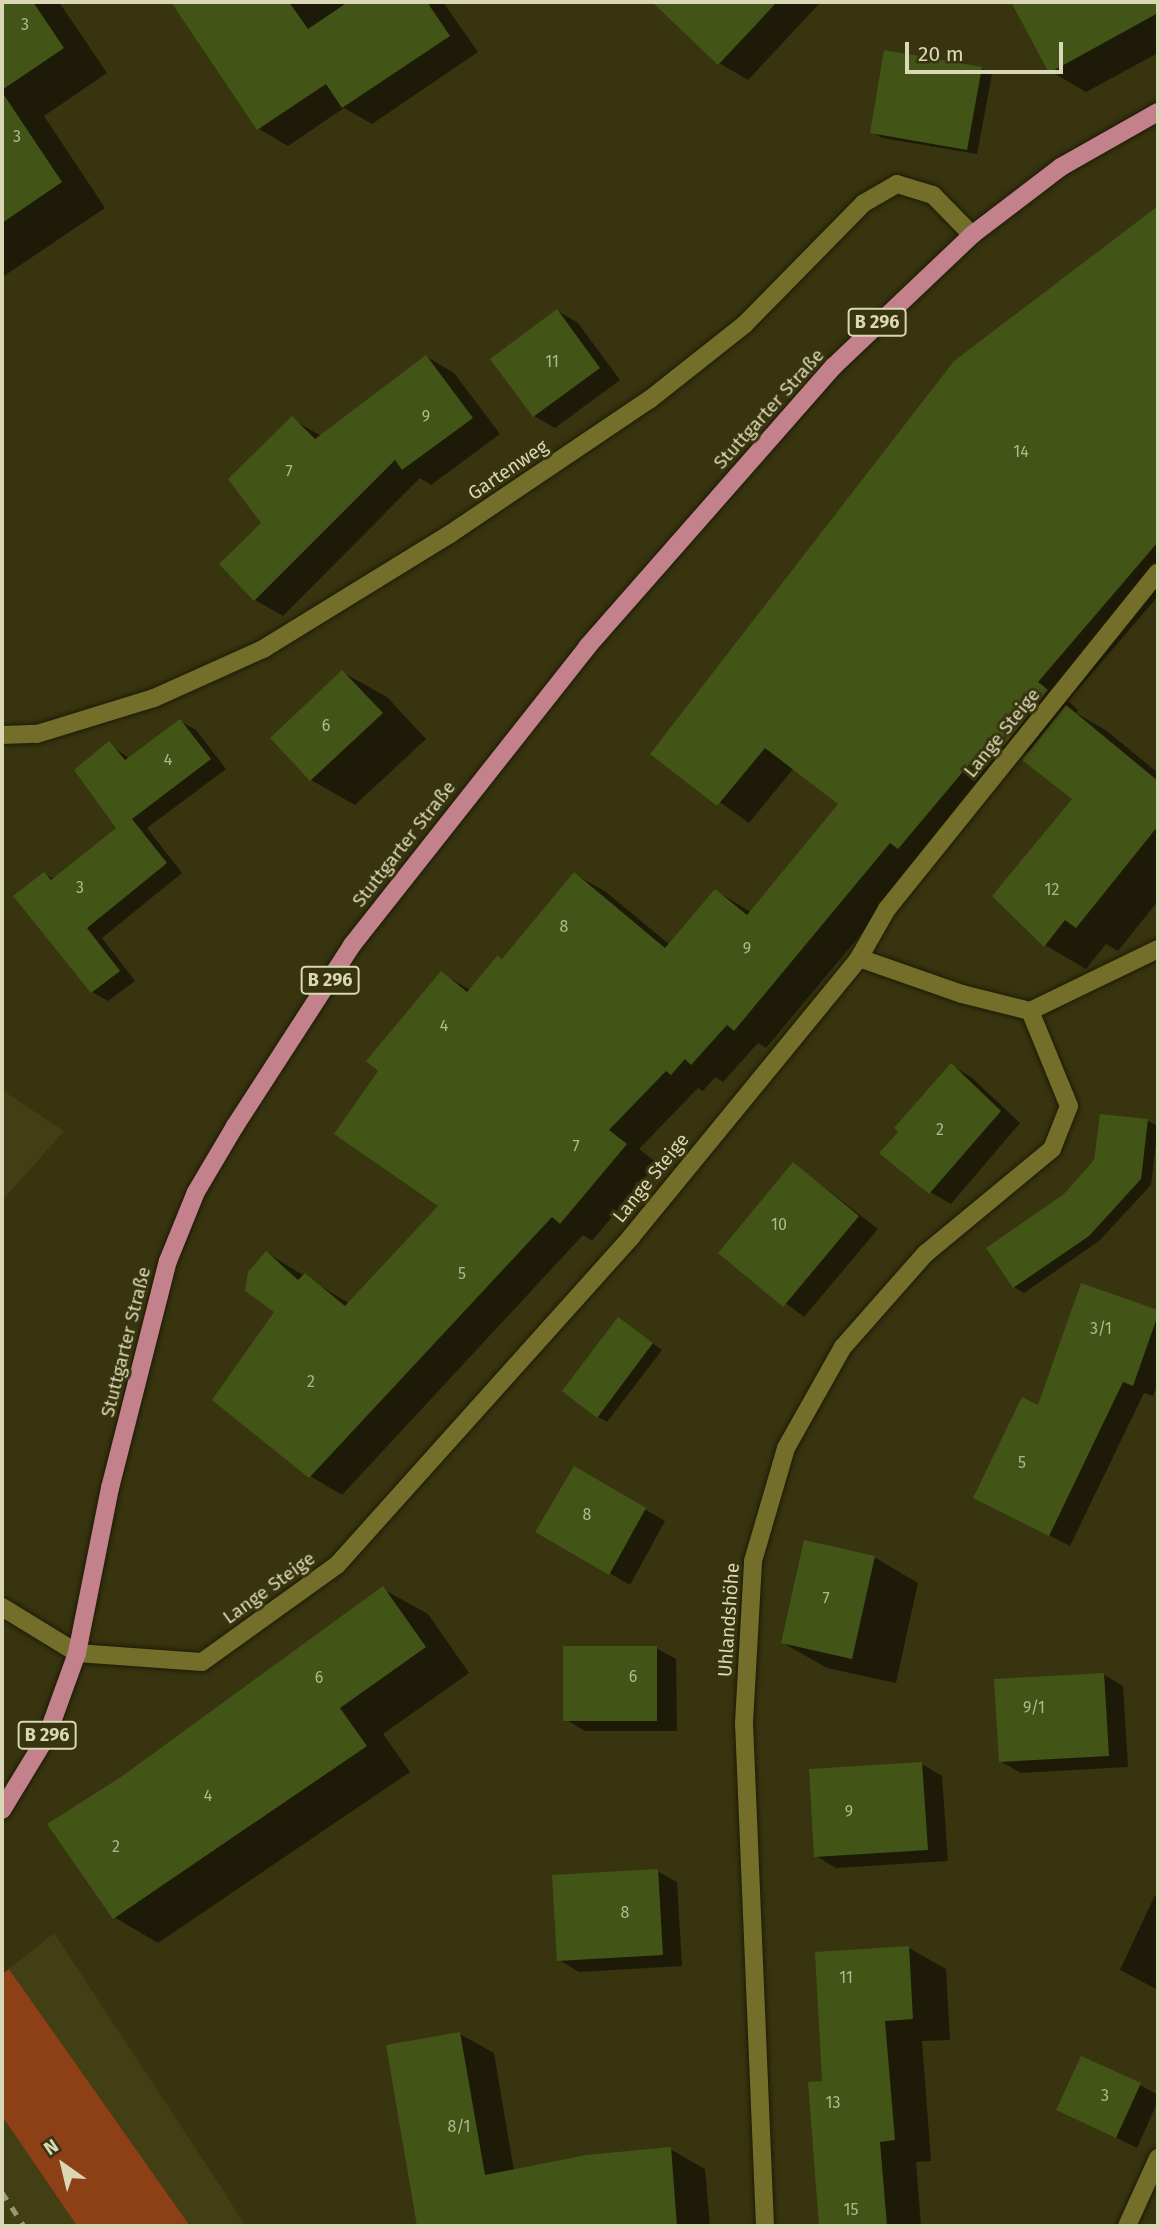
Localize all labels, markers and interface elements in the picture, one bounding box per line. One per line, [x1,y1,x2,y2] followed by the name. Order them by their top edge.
[21,15,29,35] house number: 3
[908,28,1066,72] scale bar
[918,41,964,67] text: 20 m
[13,127,21,147] house number: 3
[847,308,907,336] road number: B 296
[709,344,829,474] street label: Stuttgarter Straße
[545,352,559,372] house number: 11
[422,407,430,427] house number: 9
[464,435,552,505] street label: Gartenweg
[1013,442,1029,462] house number: 14
[285,462,293,482] house number: 7
[959,684,1045,782] street label: Lange Steige
[322,716,330,736] house number: 6
[164,750,172,770] house number: 4
[348,776,460,912] street label: Stuttgarter Straße
[76,878,84,898] house number: 3
[1045,880,1059,900] house number: 12
[560,917,568,937] house number: 8
[743,939,751,959] house number: 9
[300,965,360,995] road number: B 296
[440,1016,448,1036] house number: 4
[936,1120,944,1140] house number: 2
[608,1129,694,1227] street label: Lange Steige
[572,1137,580,1157] house number: 7
[771,1215,787,1235] house number: 10
[458,1264,466,1284] house number: 5
[96,1265,156,1419] street label: Stuttgarter Straße
[1090,1319,1112,1339] house number: 3/1
[307,1372,315,1392] house number: 2
[1018,1453,1026,1473] house number: 5
[583,1505,591,1525] house number: 8
[218,1547,320,1629] street label: Lange Steige
[714,1562,744,1678] street label: Uhlandshöhe
[822,1589,830,1609] house number: 7
[629,1667,637,1687] house number: 6
[315,1668,323,1688] house number: 6
[1023,1698,1045,1718] house number: 9/1
[17,1720,77,1750] road number: B 296
[204,1786,212,1806] house number: 4
[845,1802,853,1822] house number: 9
[112,1837,120,1857] house number: 2
[621,1903,629,1923] house number: 8
[839,1968,853,1988] house number: 11
[1101,2086,1109,2106] house number: 3
[826,2093,840,2113] house number: 13
[447,2117,471,2137] house number: 8/1
[28,2130,98,2200] north arrow
[39,2134,63,2160] text: N
[844,2200,858,2220] house number: 15

